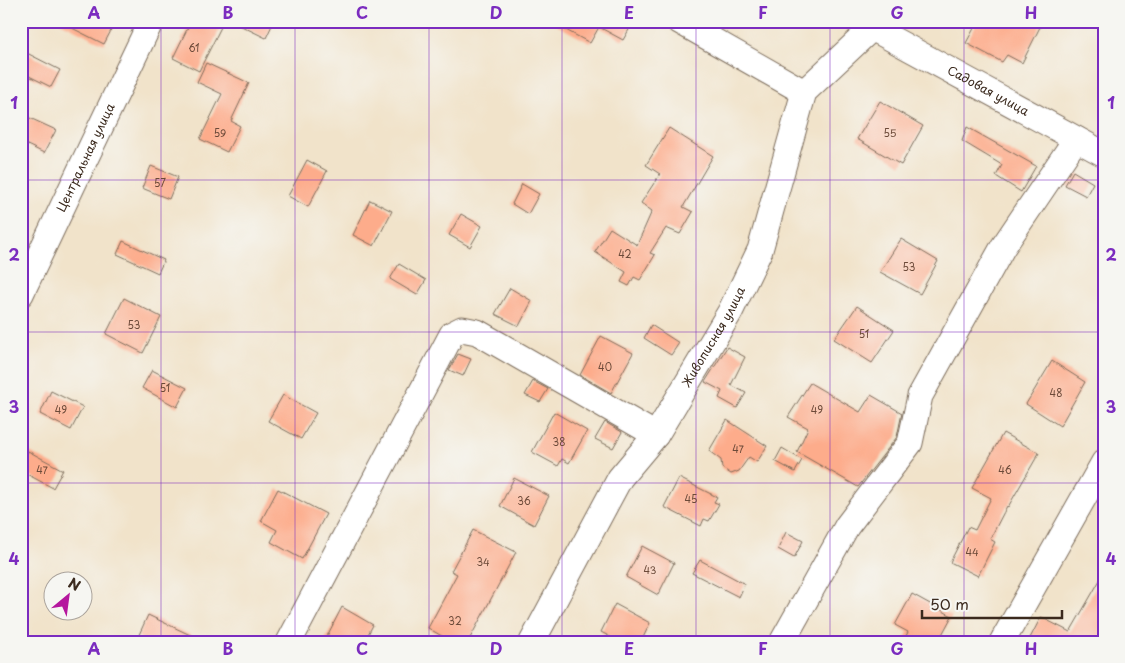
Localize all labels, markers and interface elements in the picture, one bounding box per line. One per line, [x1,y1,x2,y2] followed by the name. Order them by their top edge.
[88,0,101,24] text: A
[223,0,234,24] text: B
[356,0,368,24] text: C
[490,0,502,24] text: D
[624,0,634,24] text: E
[758,0,768,24] text: F
[890,0,904,24] text: G
[1025,0,1037,24] text: H
[188,40,200,55] house number: 61
[944,61,1033,120] street label: Садовая улица
[10,90,18,114] text: 1
[1107,90,1115,114] text: 1
[51,99,119,215] street label: Центральная улица
[214,125,226,140] house number: 59
[884,125,897,140] house number: 55
[154,175,166,190] house number: 57
[8,242,20,266] text: 2
[1105,242,1117,266] text: 2
[618,246,632,261] house number: 42
[903,259,915,274] house number: 53
[677,283,749,390] street label: Живописная улица
[128,317,140,332] house number: 53
[859,326,869,341] house number: 51
[598,359,612,374] house number: 40
[160,380,170,395] house number: 51
[1050,385,1062,400] house number: 48
[9,394,19,418] text: 3
[1106,394,1116,418] text: 3
[55,402,67,417] house number: 49
[811,402,823,417] house number: 49
[553,434,565,449] house number: 38
[732,441,745,456] house number: 47
[36,462,49,477] house number: 47
[998,462,1012,477] house number: 46
[685,491,697,506] house number: 45
[517,493,531,508] house number: 36
[965,544,979,559] house number: 44
[9,546,20,570] text: 4
[1106,546,1117,570] text: 4
[476,554,490,569] house number: 34
[644,562,657,577] house number: 43
[42,570,92,620] north arrow
[65,572,84,596] text: N
[922,588,1062,620] scale bar
[930,592,969,615] text: 50 m
[448,613,462,628] house number: 32
[88,636,101,660] text: A
[223,636,234,660] text: B
[356,636,368,660] text: C
[490,636,502,660] text: D
[624,636,634,660] text: E
[758,636,768,660] text: F
[890,636,904,660] text: G
[1025,636,1037,660] text: H

